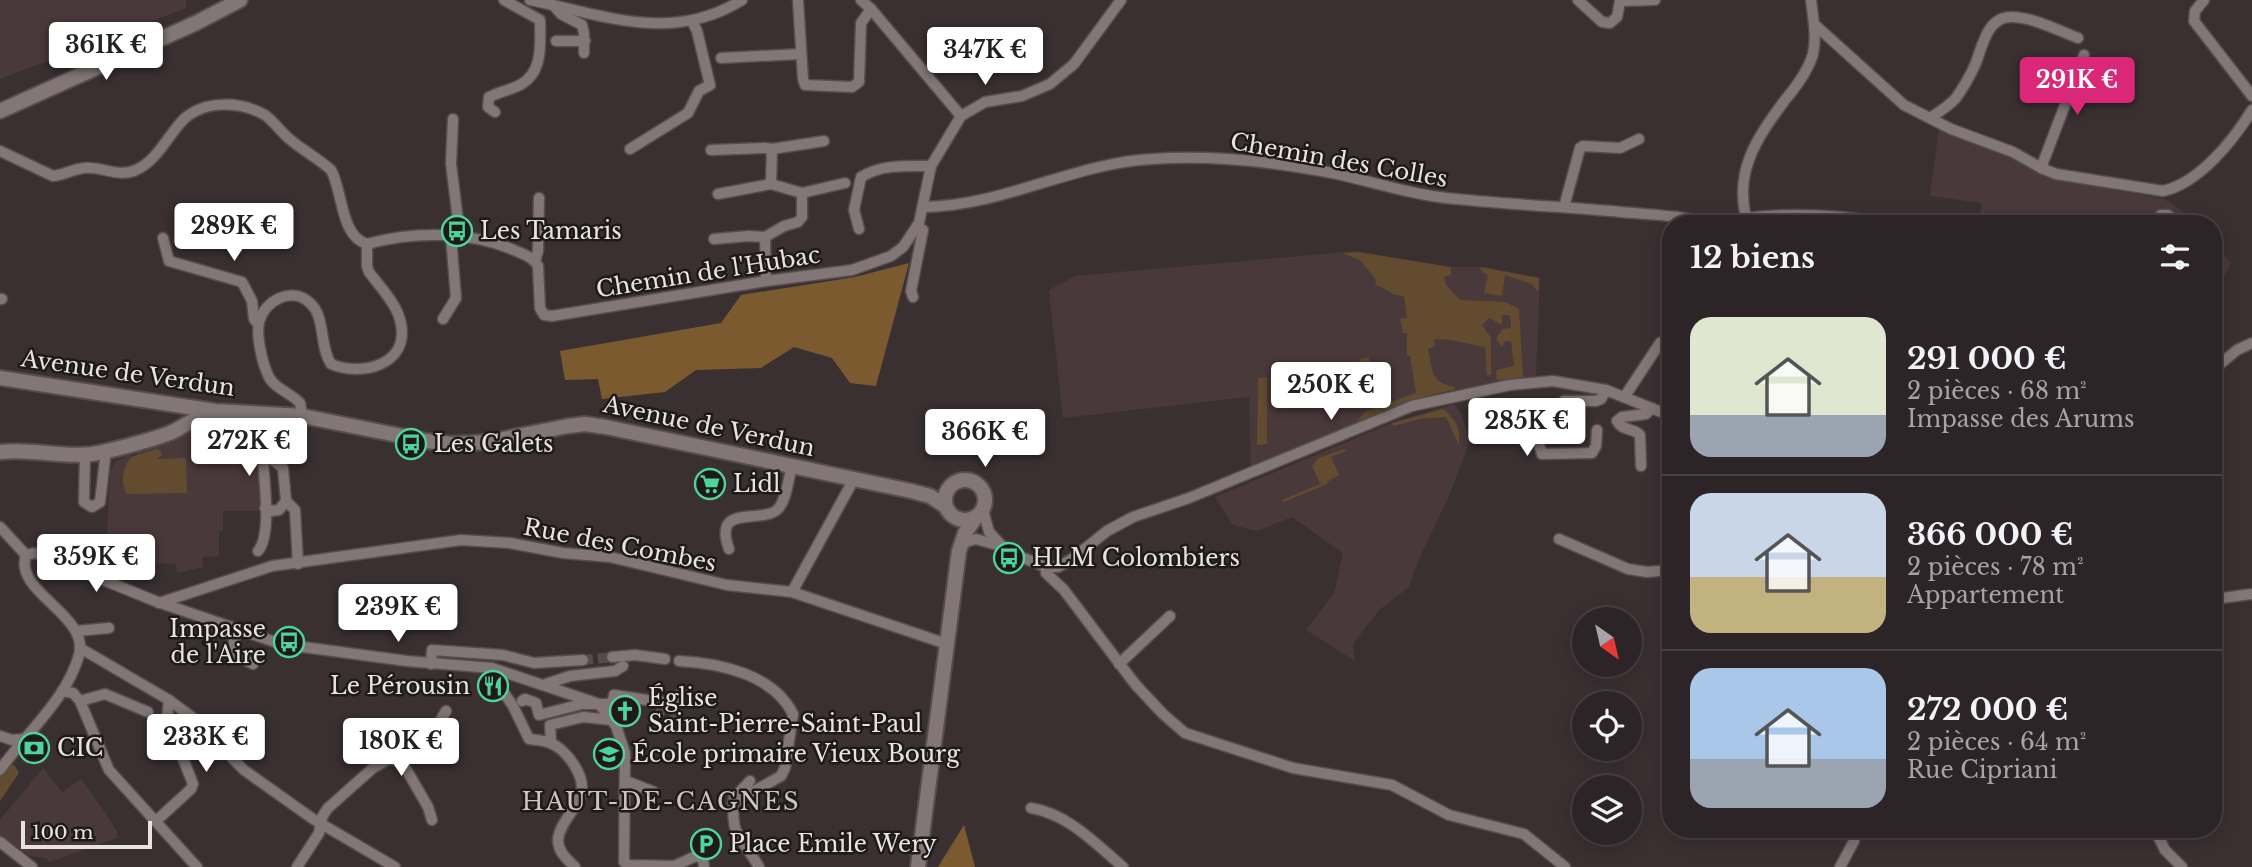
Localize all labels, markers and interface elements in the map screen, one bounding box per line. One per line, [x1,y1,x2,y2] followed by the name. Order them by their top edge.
[49,22,163,82] pin: 361K €
[928,28,1042,87] pin: 347K €
[65,31,147,59] text: 361K €
[943,36,1027,64] text: 347K €
[2020,58,2134,117] pin: 291K €
[2036,66,2118,94] text: 291K €
[1228,127,1450,193] street label: Chemin des Colles
[177,204,291,263] pin: 289K €
[190,212,278,240] text: 289K €
[440,214,474,248] bus stop icon: Les Tamaris
[480,217,622,245] place label: Les Tamaris
[2156,238,2194,276] icon: filters
[1690,239,1815,276] text: 12 biens
[594,240,822,304] street label: Chemin de l'Hubac
[1907,340,2067,377] text: 291 000 €
[18,344,237,402] street label: Avenue de Verdun
[1746,345,1830,429] icon: home
[1274,362,1388,422] pin: 250K €
[1287,371,1375,399] text: 250K €
[1907,377,2087,405] text: 2 pièces · 68 m²
[600,390,817,462] street label: Avenue de Verdun
[1470,398,1584,458] pin: 285K €
[1907,405,2134,433] text: Impasse des Arums
[1484,407,1570,435] text: 285K €
[928,410,1042,469] pin: 366K €
[941,418,1029,446] text: 366K €
[192,419,306,478] pin: 272K €
[207,427,291,455] text: 272K €
[394,427,428,461] bus stop icon: Les Galets
[434,430,554,458] place label: Les Galets
[693,467,727,501] supermarket icon: Lidl
[733,470,781,498] place label: Lidl
[521,513,719,577] street label: Rue des Combes
[1907,516,2073,553] text: 366 000 €
[1746,521,1830,605] icon: home
[39,534,153,594] pin: 359K €
[992,541,1026,575] bus stop icon: HLM Colombiers
[53,543,139,571] text: 359K €
[1032,544,1240,572] place label: HLM Colombiers
[1907,553,2083,581] text: 2 pièces · 78 m²
[1907,581,2064,609] text: Appartement
[341,584,455,644] pin: 239K €
[354,593,442,621] text: 239K €
[1572,607,1642,677] north arrow
[1572,607,1642,845] map controls
[169,615,266,669] place label: Impasse de l'Aire
[272,625,306,659] bus stop icon: Impasse de l'Aire
[476,669,510,703] restaurant icon: Le Pérousin
[330,672,470,700] place label: Le Pérousin
[648,683,922,738] place label: Église Saint-Pierre-Saint-Paul
[1572,691,1642,761] button: locate
[1907,691,2068,728] text: 272 000 €
[608,694,642,728] church icon: Église Saint-Pierre-Saint-Paul
[1746,696,1830,780] icon: home
[149,714,263,774] pin: 233K €
[344,718,458,778] pin: 180K €
[163,723,249,751] text: 233K €
[359,727,443,755] text: 180K €
[1907,728,2086,756] text: 2 pièces · 64 m²
[17,731,51,765] bank icon: CIC
[57,734,103,762] place label: CIC
[592,737,626,771] school or university icon: École primaire Vieux Bourg
[632,739,960,768] place label: École primaire Vieux Bourg
[1907,756,2057,784] text: Rue Cipriani
[1572,775,1642,845] button: layers
[522,787,800,816] district label: HAUT-DE-CAGNES
[21,818,152,850] scale bar
[32,821,93,844] text: 100 m
[689,827,723,861] parking icon: Place Emile Wery
[729,830,937,858] place label: Place Emile Wery

